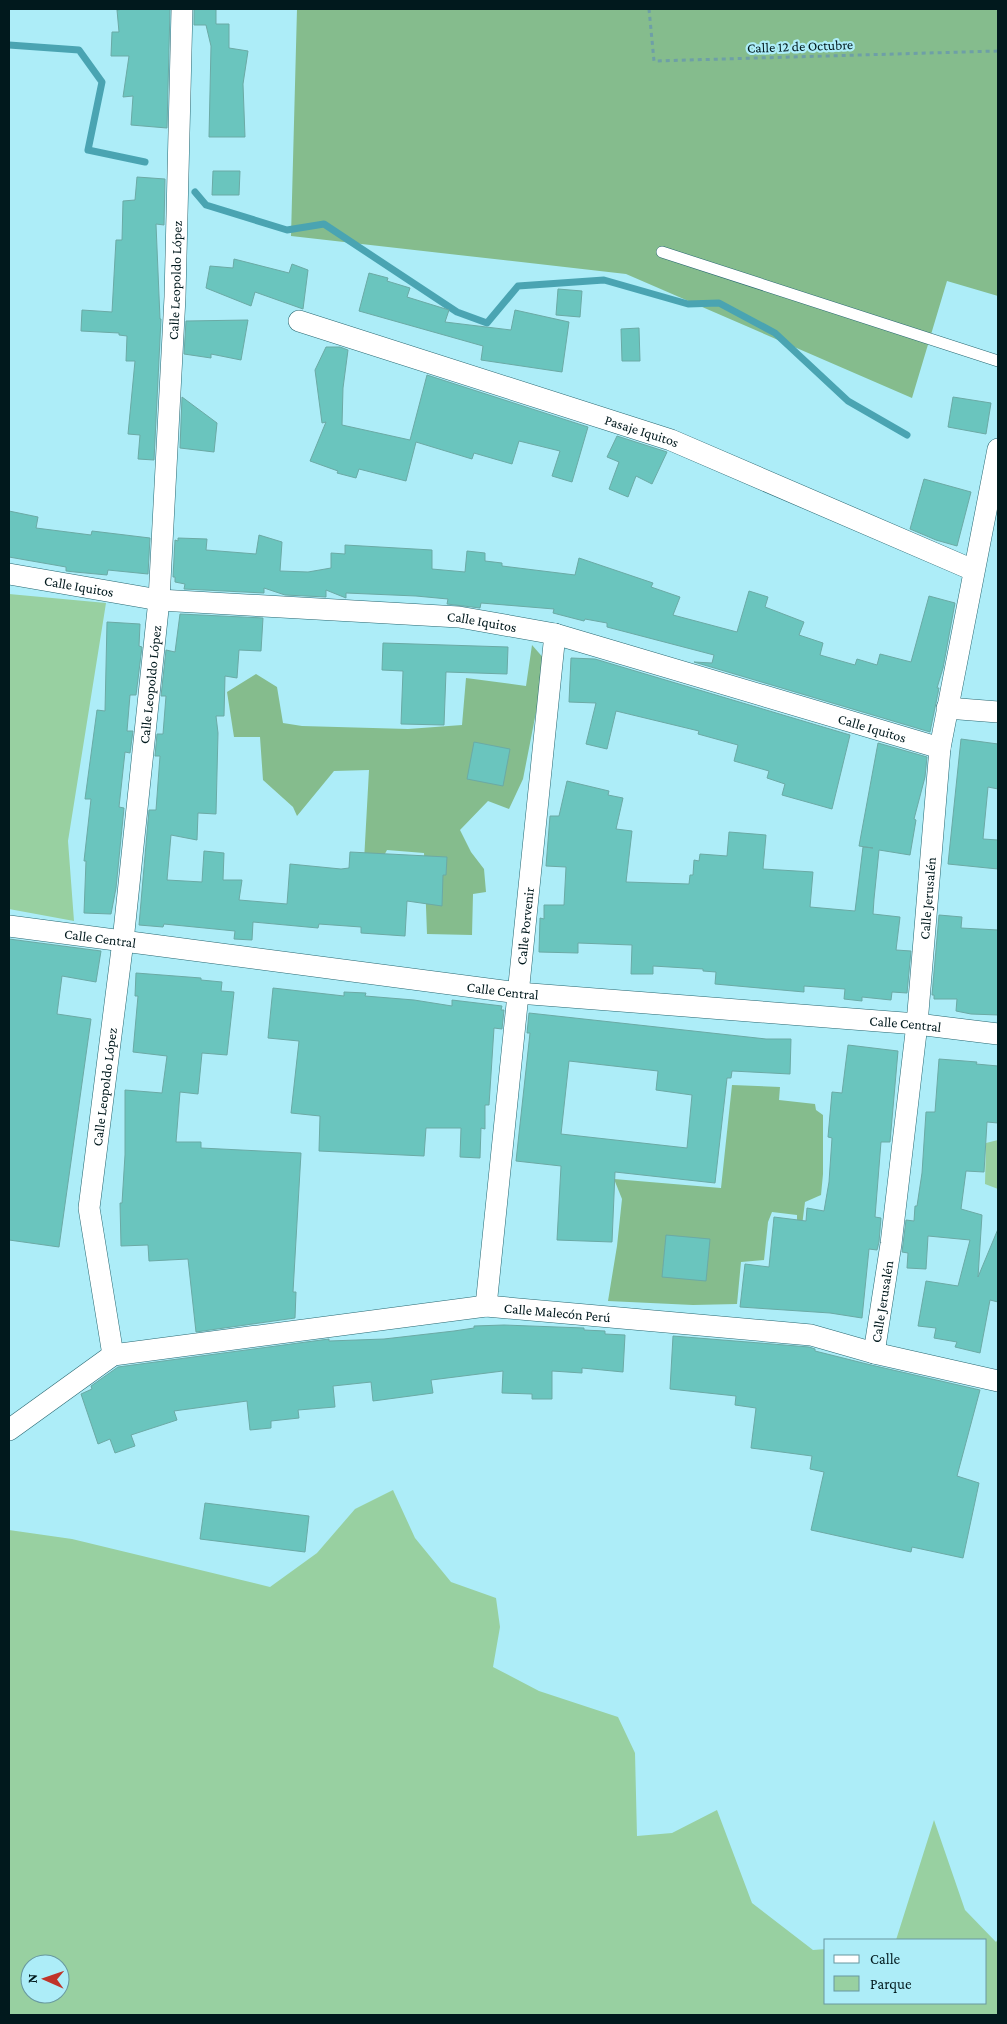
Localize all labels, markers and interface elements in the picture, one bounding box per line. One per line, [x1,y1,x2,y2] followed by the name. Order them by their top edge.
[747,36,853,56] street label: Calle 12 de Octubre
[165,221,185,340] street label: Calle Leopoldo López
[603,411,681,450] street label: Pasaje Iquitos
[43,572,115,600] street label: Calle Iquitos
[447,608,518,635] street label: Calle Iquitos
[136,624,164,745] street label: Calle Leopoldo López
[836,710,908,746] street label: Calle Iquitos
[916,856,939,940] street label: Calle Jerusalén
[513,886,537,966] street label: Calle Porvenir
[63,925,137,951] street label: Calle Central
[466,978,540,1003] street label: Calle Central
[869,1012,943,1035] street label: Calle Central
[89,1027,120,1147] street label: Calle Leopoldo López
[868,1259,896,1344] street label: Calle Jerusalén
[503,1300,612,1325] street label: Calle Malecón Perú
[824,1939,987,2004] legend
[870,1951,901,1967] text: Calle
[20,1954,70,2004] north arrow
[24,1973,40,1984] text: N
[870,1976,912,1993] text: Parque

